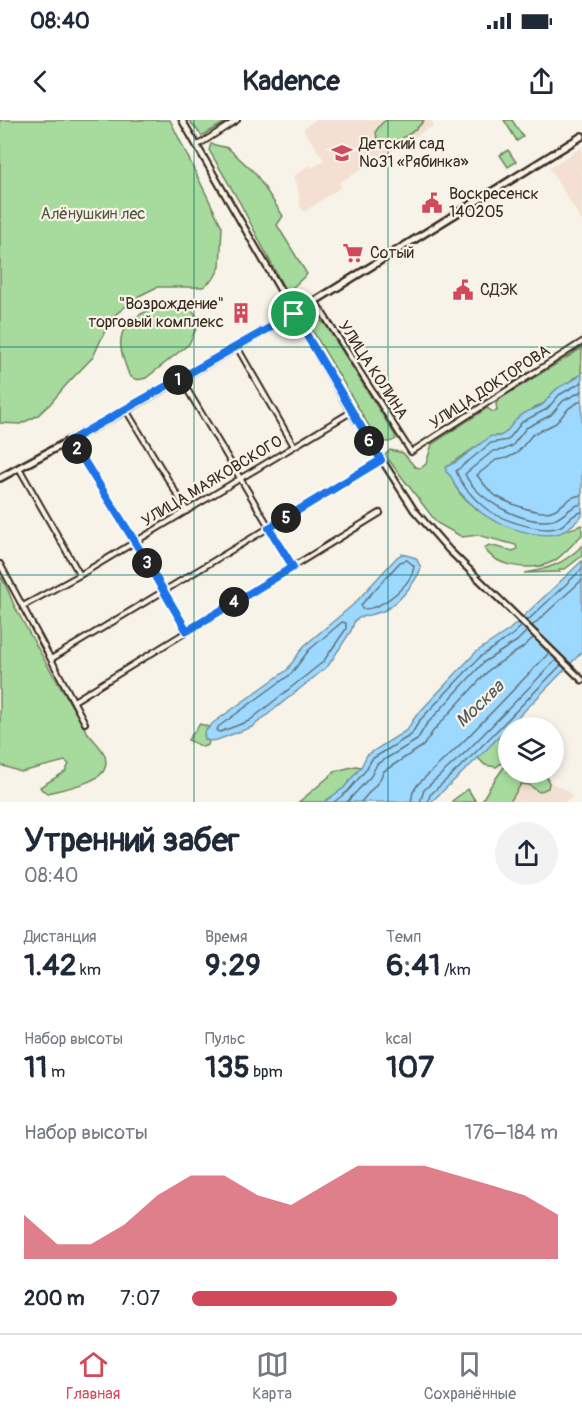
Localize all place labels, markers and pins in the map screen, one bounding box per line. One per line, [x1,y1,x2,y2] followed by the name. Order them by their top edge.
[358,134,469,172] place label: Детский сад №31 «Рябинка»
[330,141,354,165] school or university icon: Детский сад №31 «Рябинка»
[449,184,539,222] place label: Воскресенск 140205
[420,191,444,215] public building icon: Воскресенск 140205
[341,241,365,265] supermarket icon: Сотый
[370,243,414,263] place label: Сотый
[451,278,475,302] public building icon: СДЭК
[480,280,518,300] place label: СДЭК
[268,288,319,339] pin
[88,294,224,332] place label: "Возрождение" торговый комплекс
[229,301,253,325] building icon: "Возрождение" торговый комплекс
[163,365,193,395] pin: 1
[354,426,384,456] pin: 6
[62,434,92,464] pin: 2
[271,503,301,533] pin: 5
[132,548,162,578] pin: 3
[219,587,249,617] pin: 4

